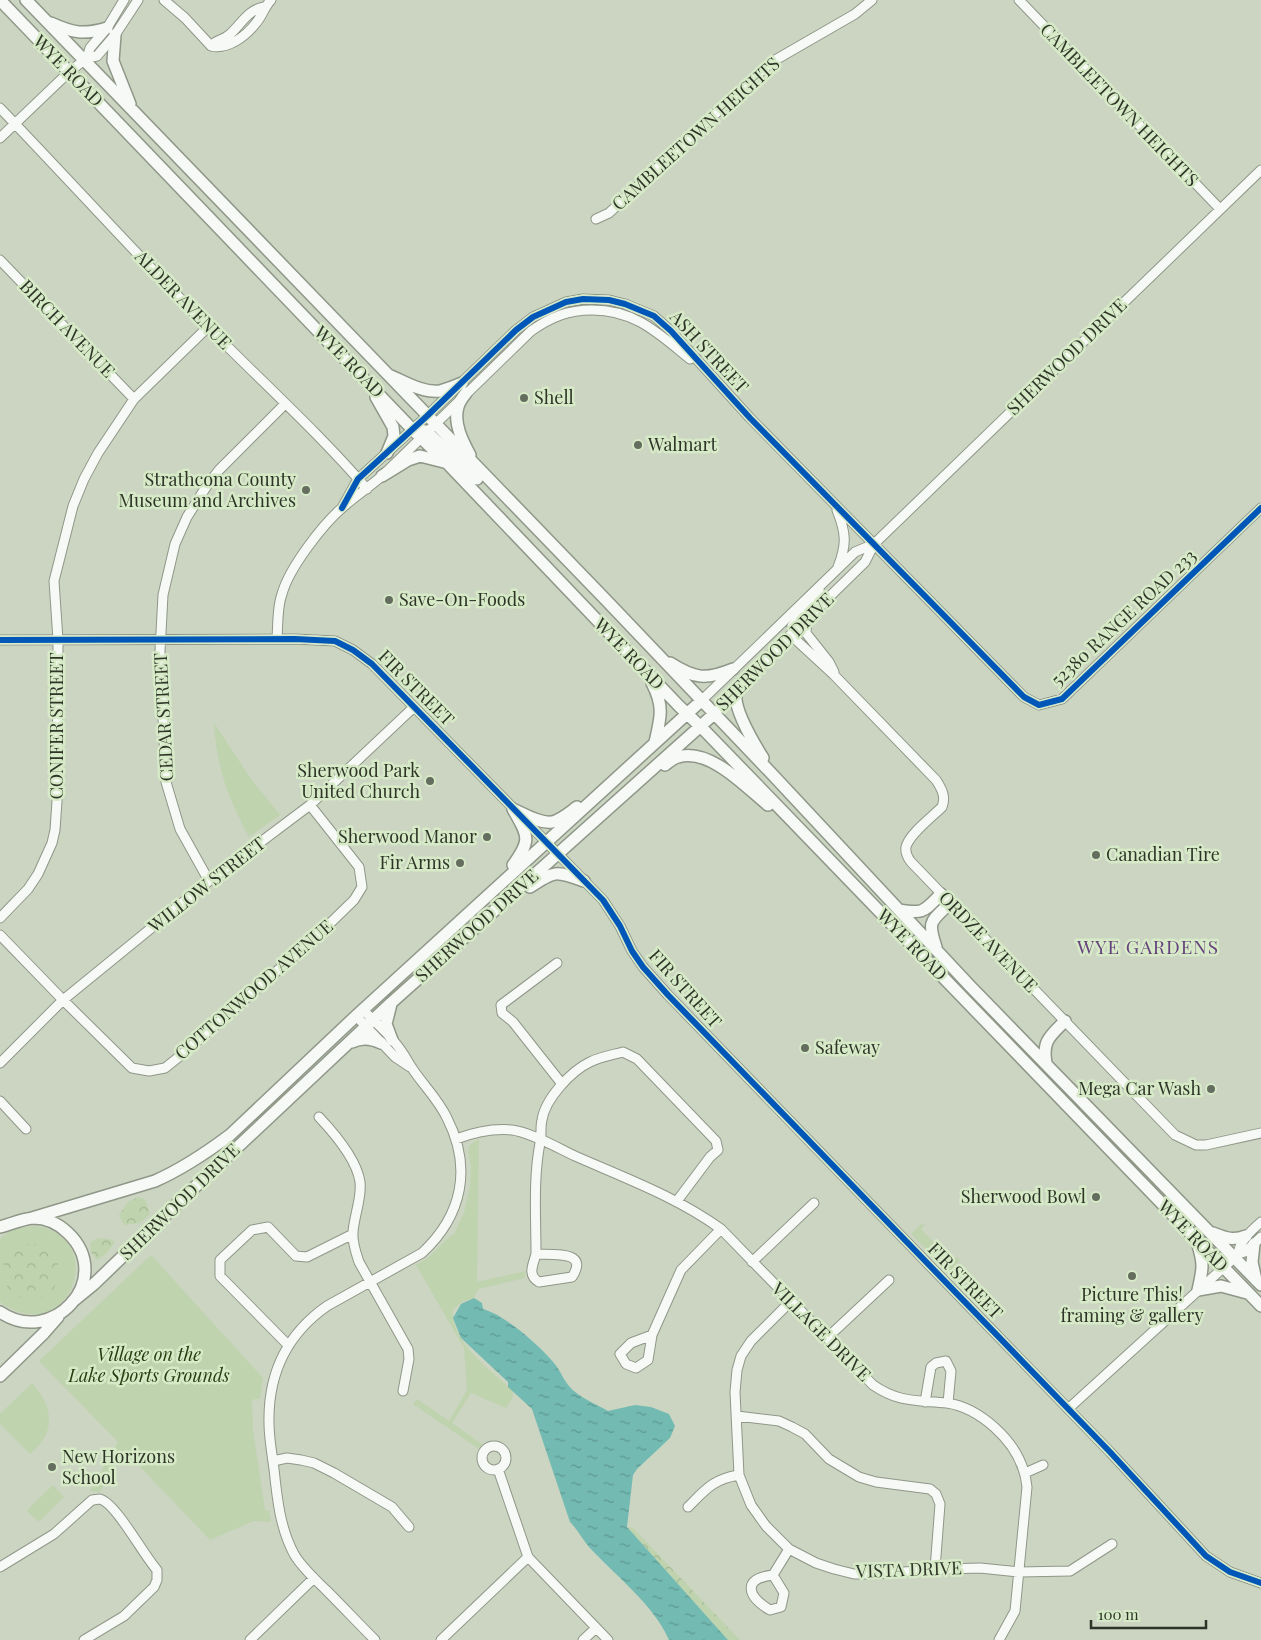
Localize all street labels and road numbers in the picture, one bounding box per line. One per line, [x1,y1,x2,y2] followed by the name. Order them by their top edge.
[1035,17,1204,191] street label: CAMBLEETOWN HEIGHTS
[28,28,109,111] street label: WYE ROAD
[606,51,784,215] street label: CAMBLEETOWN HEIGHTS
[129,244,237,354] street label: ALDER AVENUE
[15,274,121,382] street label: BIRCH AVENUE
[1001,293,1131,420] street label: SHERWOOD DRIVE
[665,304,754,398] street label: ASH STREET
[309,319,390,402] street label: WYE ROAD
[1046,544,1201,691] street label: 52380 RANGE ROAD 233
[710,587,839,716] street label: SHERWOOD DRIVE
[589,611,670,694] street label: WYE ROAD
[374,644,460,730] street label: FIR STREET
[44,652,68,800] street label: CONIFER STREET
[148,652,178,782] street label: CEDAR STREET
[142,831,270,938] street label: WILLOW STREET
[410,863,543,987] street label: SHERWOOD DRIVE
[934,885,1043,997] street label: ORDZE AVENUE
[872,902,953,985] street label: WYE ROAD
[169,914,338,1065] street label: COTTONWOOD AVENUE
[644,944,727,1033] street label: FIR STREET
[114,1138,244,1265] street label: SHERWOOD DRIVE
[1153,1193,1234,1276] street label: WYE ROAD
[923,1237,1008,1324] street label: FIR STREET
[766,1276,876,1386] street label: VILLAGE DRIVE
[854,1555,962,1583] street label: VISTA DRIVE

